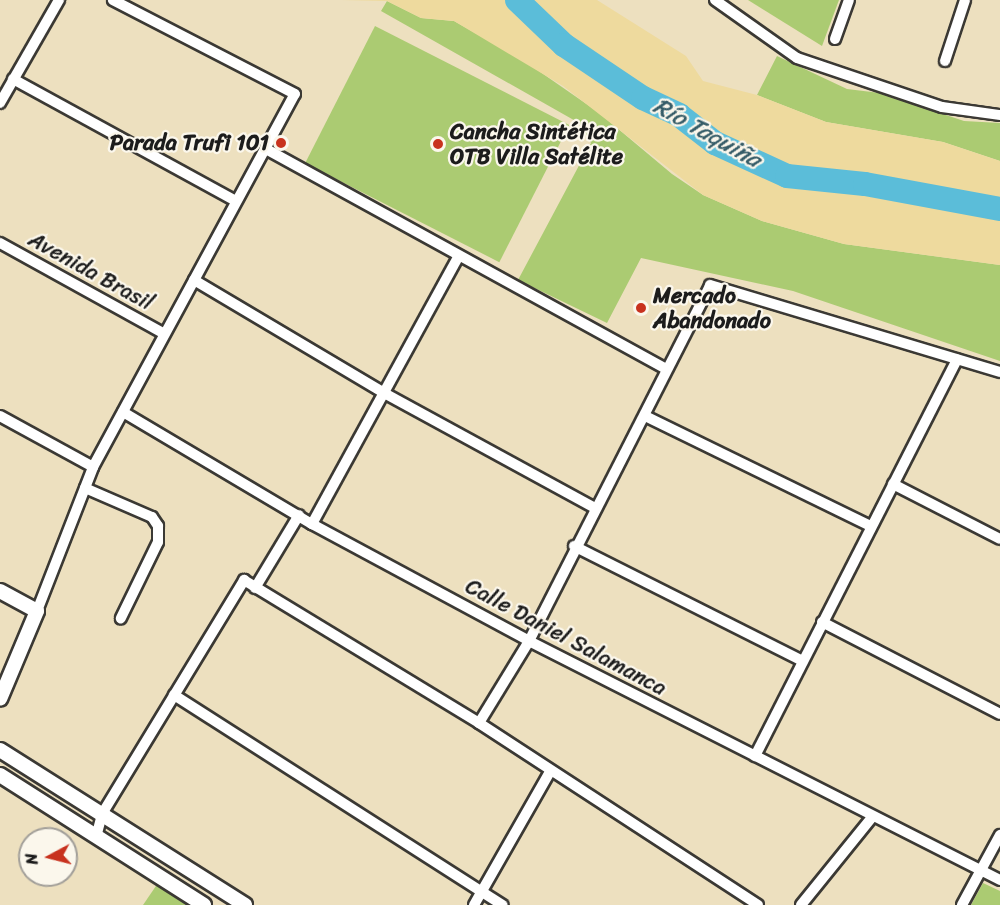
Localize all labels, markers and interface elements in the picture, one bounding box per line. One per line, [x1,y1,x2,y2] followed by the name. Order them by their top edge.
[648,92,766,174] water label: Río Taquiña
[450,118,622,170] place label: Cancha Sintética OTB Villa Satélite
[110,130,269,156] place label: Parada Trufi 101
[274,136,288,150] marker: Parada Trufi 101
[431,137,445,151] marker: Cancha Sintética OTB Villa Satélite
[24,226,158,316] street label: Avenida Brasil
[653,282,771,334] place label: Mercado Abandonado
[634,301,648,315] marker: Mercado Abandonado
[461,573,671,701] street label: Calle Daniel Salamanca
[18,827,78,887] north arrow
[17,852,47,866] text: N

